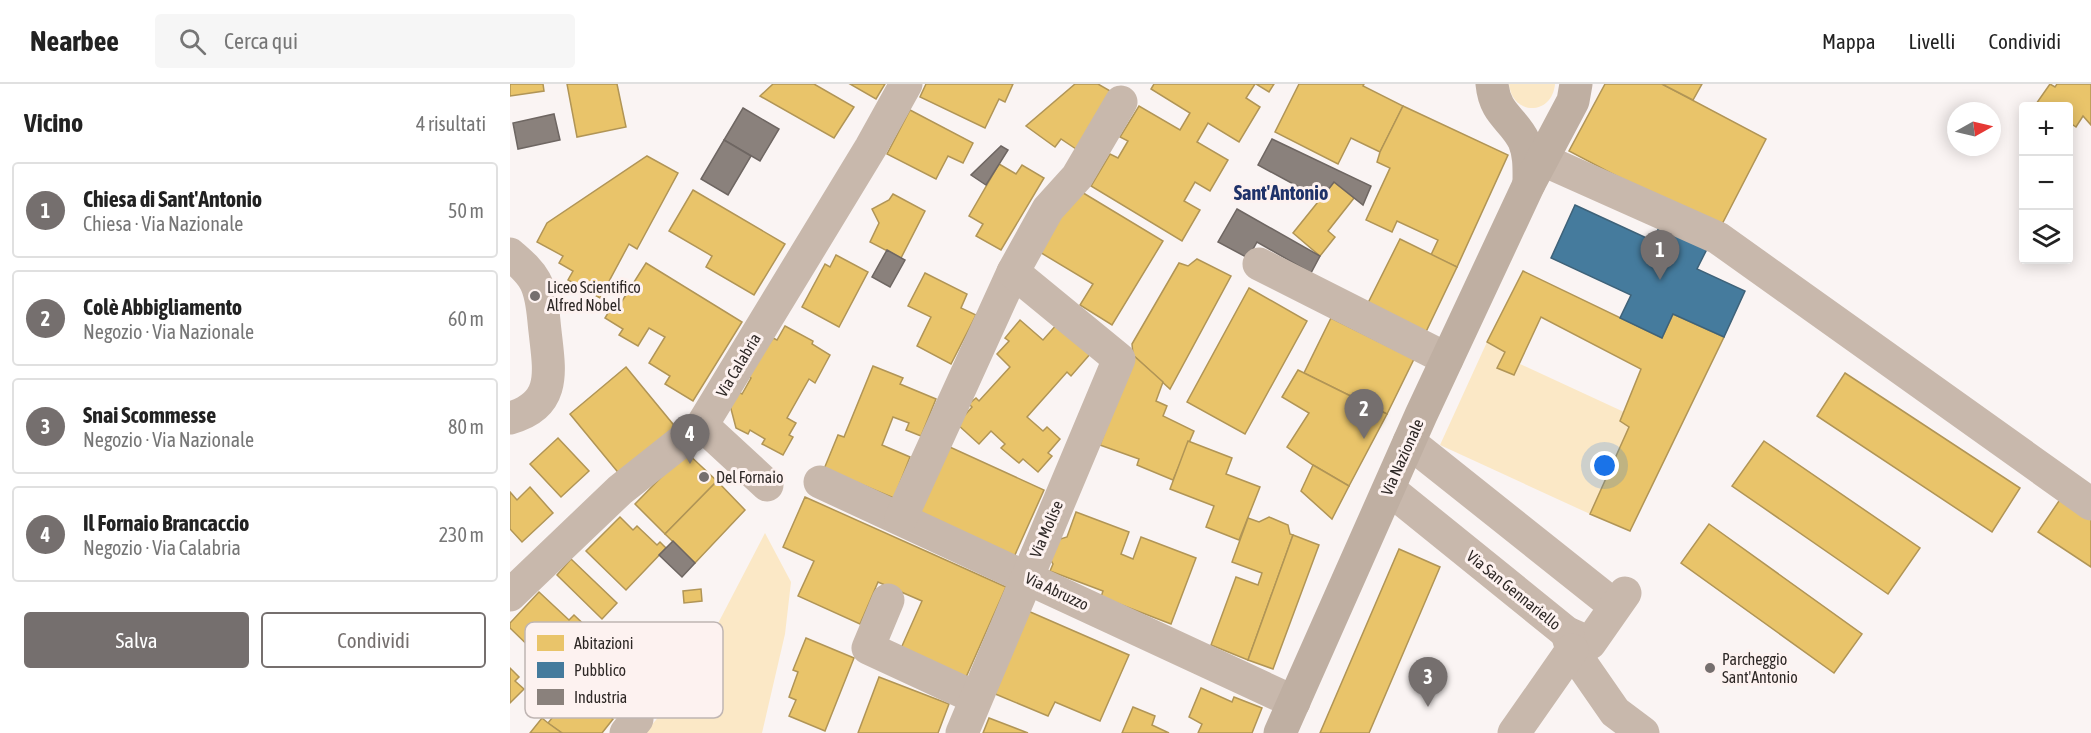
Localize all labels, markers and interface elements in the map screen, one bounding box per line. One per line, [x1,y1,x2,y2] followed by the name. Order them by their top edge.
[155,14,575,68] search box
[30,25,119,57] text: Nearbee
[176,25,209,58] icon: search
[224,28,298,54] text: Cerca qui
[1822,29,1876,53] text: Mappa
[1909,29,1955,53] text: Livelli
[1988,29,2061,53] text: Condividi
[1947,102,2001,156] north arrow
[2019,102,2073,264] map controls
[2019,102,2073,156] button: +
[24,108,83,138] text: Vicino
[416,112,486,135] text: 4 risultati
[2019,156,2073,210] button: −
[1234,181,1328,204] district label: Sant'Antonio
[83,186,262,212] text: Chiesa di Sant'Antonio
[41,199,50,222] text: 1
[448,199,484,222] text: 50 m
[2019,210,2073,264] button: layers
[83,212,243,235] text: Chiesa · Via Nazionale
[1640,230,1680,280] pin: 1
[547,278,641,314] place label: Liceo Scientifico Alfred Nobel
[528,289,542,303] marker: Liceo Scientifico Alfred Nobel
[83,294,242,320] text: Colè Abbigliamento
[41,307,50,330] text: 2
[448,307,484,330] text: 60 m
[83,320,254,343] text: Negozio · Via Nazionale
[712,330,764,400] street label: Via Calabria
[1344,390,1384,439] pin: 2
[83,402,216,428] text: Snai Scommesse
[670,414,710,464] pin: 4
[41,415,50,438] text: 3
[448,415,484,438] text: 80 m
[1377,416,1427,498] street label: Via Nazionale
[83,428,254,451] text: Negozio · Via Nazionale
[1590,451,1619,480] your location
[716,468,783,486] place label: Del Fornaio
[697,470,711,484] marker: Del Fornaio
[1026,498,1066,560] street label: Via Molise
[83,510,249,536] text: Il Fornaio Brancaccio
[41,523,50,546] text: 4
[439,523,484,546] text: 230 m
[83,536,241,559] text: Negozio · Via Calabria
[1463,547,1565,633] street label: Via San Gennariello
[1022,568,1092,614] street label: Via Abruzzo
[24,612,249,668] button: Salva
[261,612,486,668] button: Condividi
[525,622,723,718] legend
[574,634,634,652] text: Abitazioni
[1722,650,1798,686] place label: Parcheggio Sant'Antonio
[1408,658,1448,707] pin: 3
[574,661,626,679] text: Pubblico
[1703,661,1717,675] marker: Parcheggio Sant'Antonio
[574,688,627,706] text: Industria

